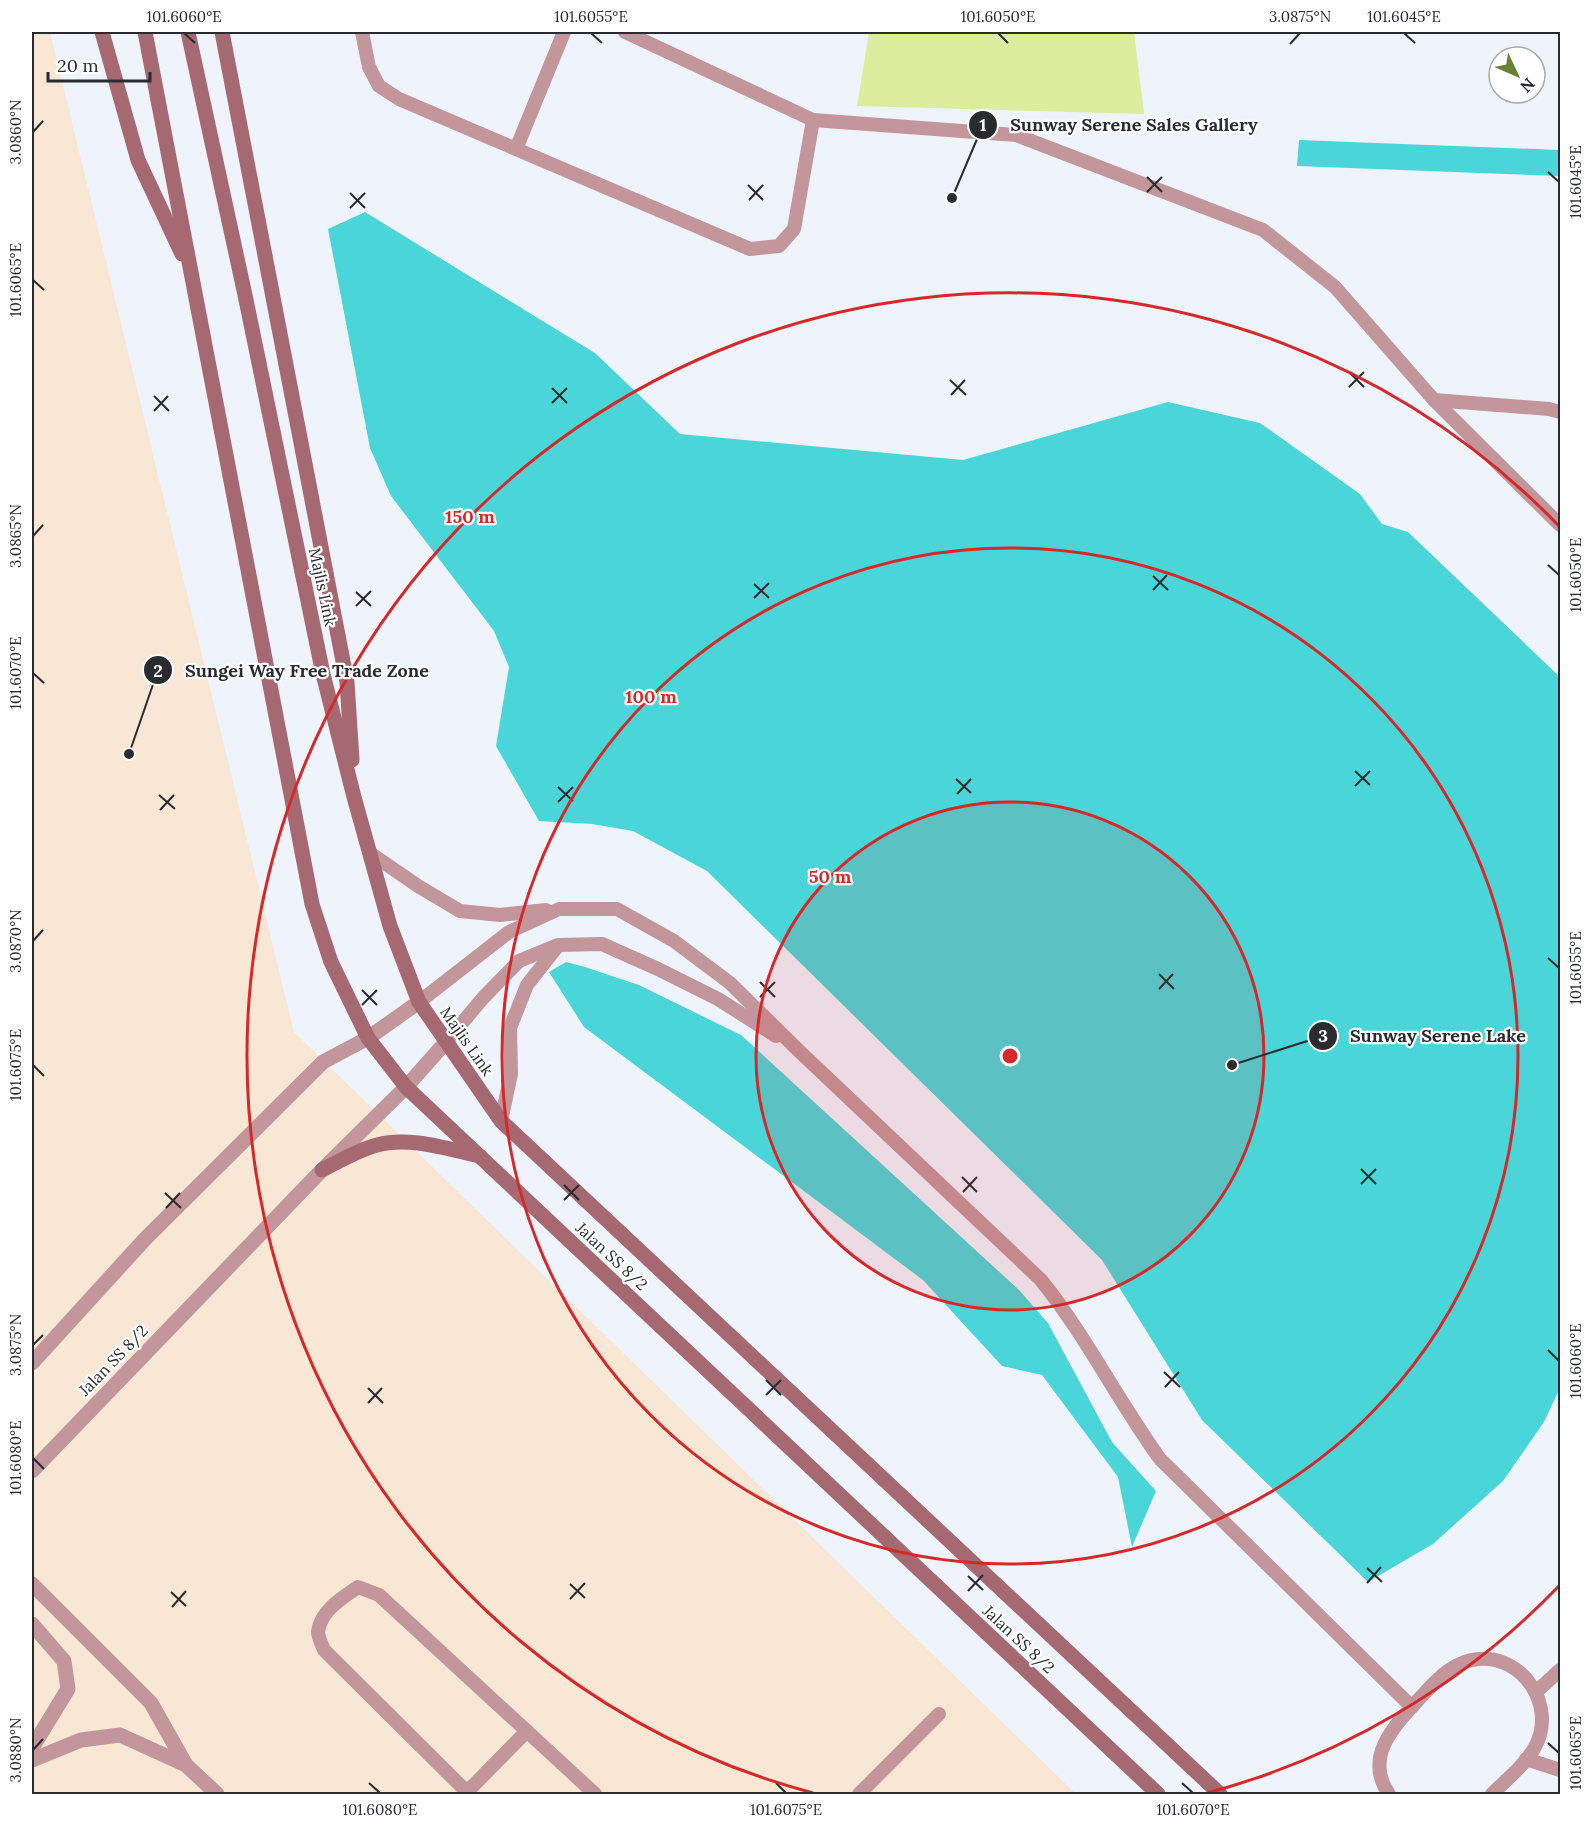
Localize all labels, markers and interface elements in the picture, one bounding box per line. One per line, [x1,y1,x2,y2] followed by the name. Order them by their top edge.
[146,7,222,26] text: 101.6060°E
[554,7,628,26] text: 101.6055°E
[961,7,1035,26] text: 101.6050°E
[1269,7,1331,26] text: 3.0875°N
[1367,7,1441,26] text: 101.6045°E
[48,45,150,83] scale bar
[1487,45,1547,105] north arrow
[57,54,99,77] text: 20 m
[1516,74,1539,97] text: N
[6,99,25,165] text: 3.0860°N
[968,107,1270,143] callout: Sunway Serene Sales Gallery
[979,113,987,136] text: 1
[1010,113,1258,136] text: Sunway Serene Sales Gallery
[1566,145,1585,219] text: 101.6045°E
[6,243,25,317] text: 101.6065°E
[6,504,25,568] text: 3.0865°N
[445,505,495,528] text: 150 m
[1566,538,1585,612] text: 101.6050°E
[305,546,341,628] street label: Majlis Link
[6,636,25,710] text: 101.6070°E
[143,652,441,688] callout: Sungei Way Free Trade Zone
[153,659,163,682] text: 2
[185,659,429,682] text: Sungei Way Free Trade Zone
[625,685,677,708] text: 100 m
[809,865,852,888] text: 50 m
[6,909,25,973] text: 3.0870°N
[1566,931,1585,1005] text: 101.6055°E
[436,1003,498,1080] street label: Majlis Link
[1308,1018,1538,1054] callout: Sunway Serene Lake
[1318,1024,1328,1047] text: 3
[1350,1024,1526,1047] text: Sunway Serene Lake
[6,1029,25,1101] text: 101.6075°E
[1000,1046,1020,1066] centre of rings
[571,1217,652,1295] street label: Jalan SS 8/2
[6,1314,25,1376] text: 3.0875°N
[74,1320,152,1401] street label: Jalan SS 8/2
[1566,1323,1585,1399] text: 101.6060°E
[6,1421,25,1495] text: 101.6080°E
[978,1600,1059,1678] street label: Jalan SS 8/2
[1566,1716,1585,1790] text: 101.6065°E
[6,1718,25,1782] text: 3.0880°N
[343,1800,417,1819] text: 101.6080°E
[750,1800,822,1819] text: 101.6075°E
[1156,1800,1230,1819] text: 101.6070°E

